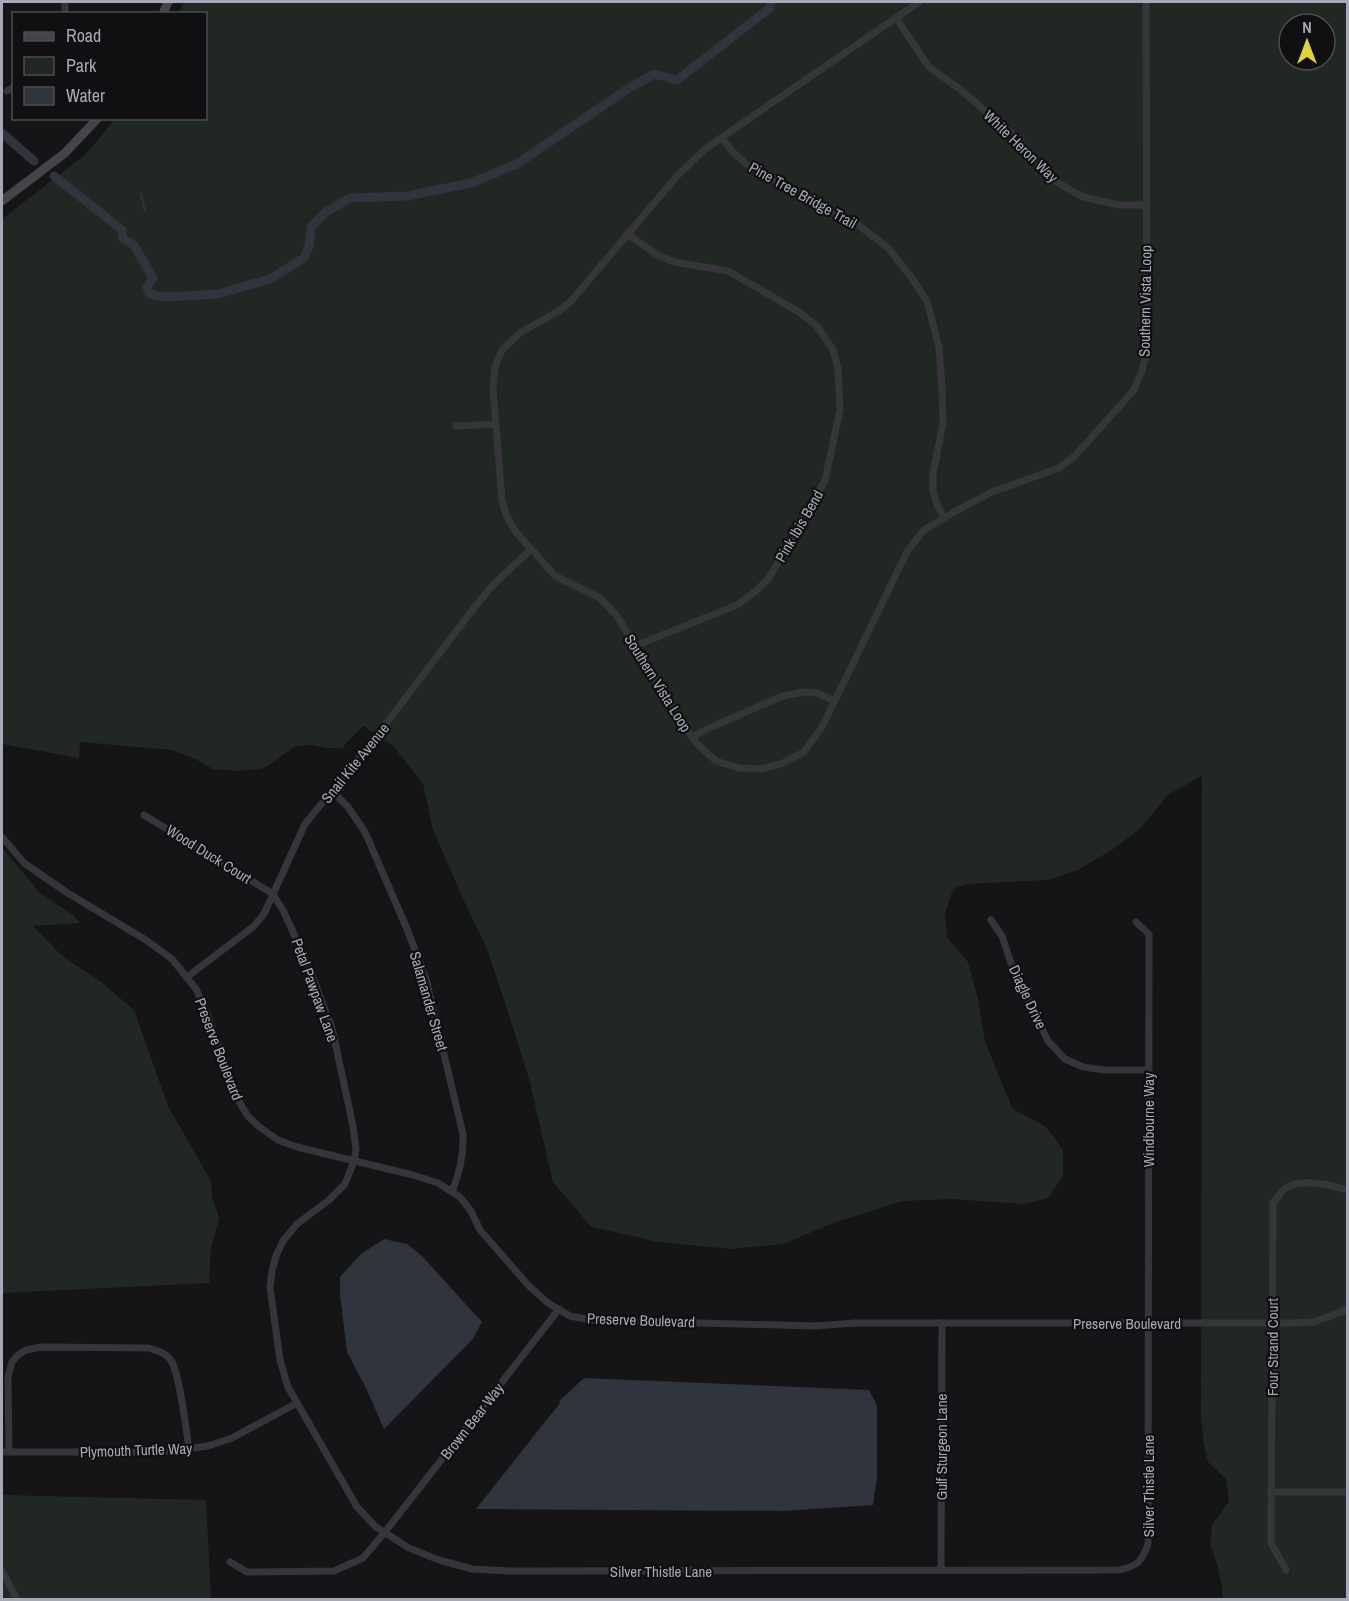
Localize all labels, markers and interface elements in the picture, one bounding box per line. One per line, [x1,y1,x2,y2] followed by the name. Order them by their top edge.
[12,12,207,120] legend
[1277,12,1337,72] north arrow
[1302,16,1312,38] text: N
[66,23,101,48] text: Road
[66,53,97,78] text: Park
[66,83,105,108] text: Water
[979,105,1064,188] street label: White Heron Way
[745,157,861,233] street label: Pine Tree Bridge Trail
[1134,245,1156,357] street label: Southern Vista Loop
[770,486,828,566] street label: Pink Ibis Bend
[619,630,697,736] street label: Southern Vista Loop
[316,718,394,808] street label: Snail Kite Avenue
[162,819,256,889] street label: Wood Duck Court
[287,935,344,1045] street label: Petal Pawpaw Lane
[405,949,453,1054] street label: Salamander Street
[1004,962,1052,1033] street label: Diagle Drive
[190,995,248,1103] street label: Preserve Boulevard
[1138,1072,1159,1167] street label: Windbourne Way
[1262,1298,1283,1396] street label: Four Strand Court
[587,1308,695,1332] street label: Preserve Boulevard
[1073,1313,1181,1334] street label: Preserve Boulevard
[435,1378,509,1464] street label: Brown Bear Way
[931,1394,952,1500] street label: Gulf Sturgeon Lane
[1138,1435,1159,1537] street label: Silver Thistle Lane
[79,1438,193,1462] street label: Plymouth Turtle Way
[610,1561,712,1582] street label: Silver Thistle Lane

